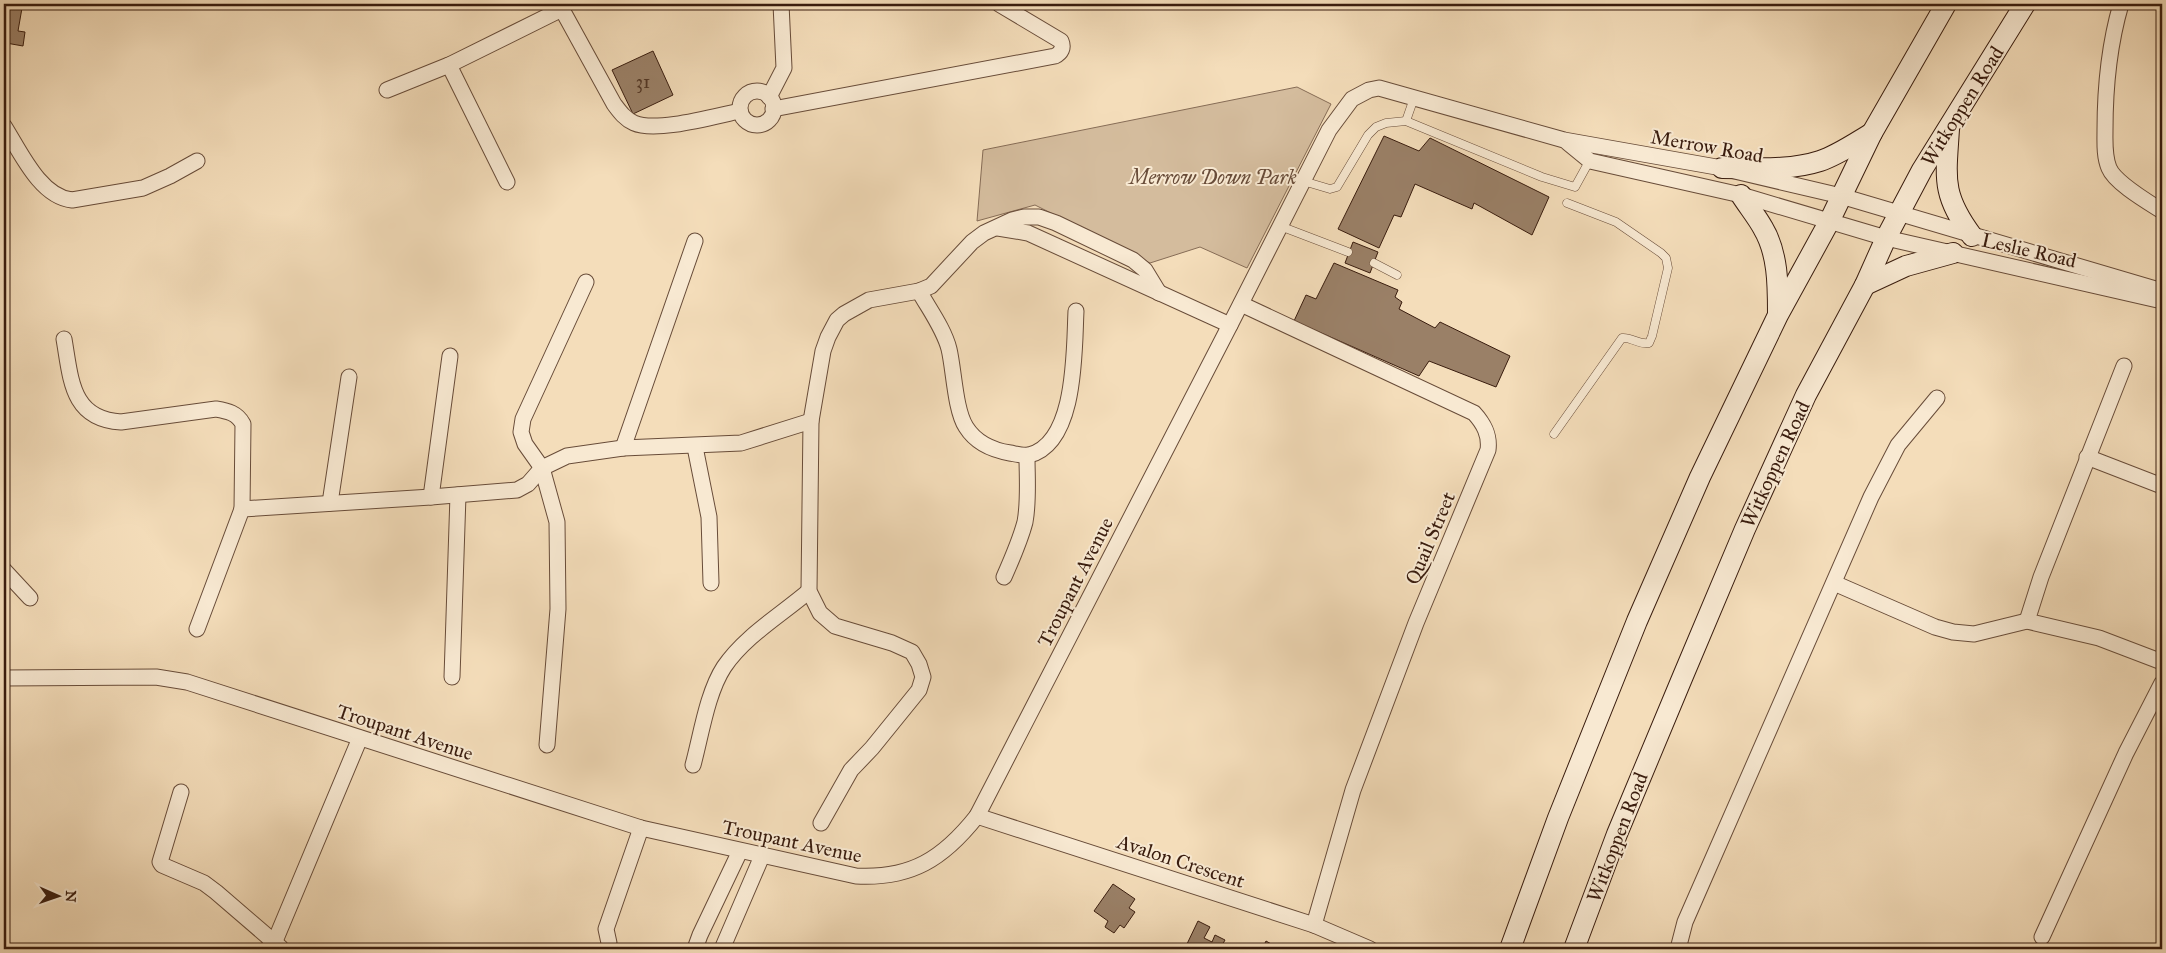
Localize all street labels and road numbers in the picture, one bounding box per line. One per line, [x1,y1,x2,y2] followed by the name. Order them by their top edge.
[1916,42,2008,170] street label: Witkoppen Road
[1649,124,1765,168] street label: Merrow Road
[1979,227,2079,273] street label: Leslie Road
[1735,397,1815,531] street label: Witkoppen Road
[1400,488,1460,588] street label: Quail Street
[1032,513,1118,651] street label: Troupant Avenue
[334,699,476,765] street label: Troupant Avenue
[1581,769,1653,905] street label: Witkoppen Road
[720,814,864,868] street label: Troupant Avenue
[1113,829,1248,893] street label: Avalon Crescent

